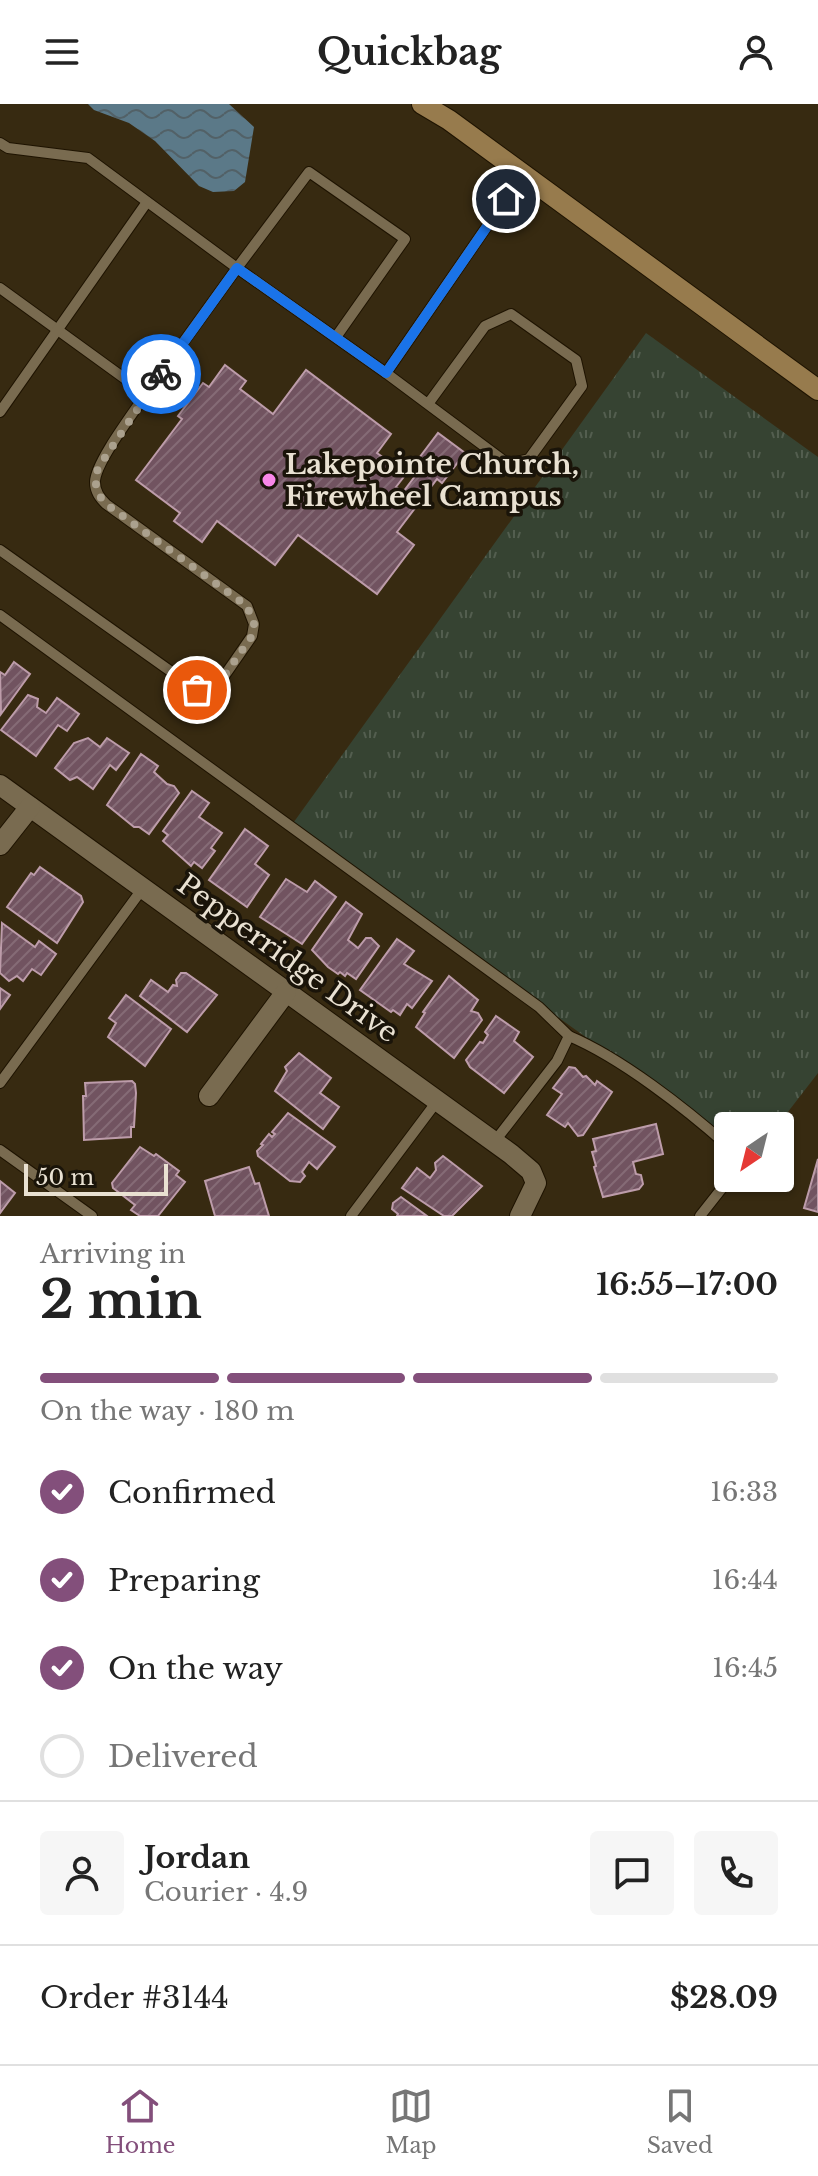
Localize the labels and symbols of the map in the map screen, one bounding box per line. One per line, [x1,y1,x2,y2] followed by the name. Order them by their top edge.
[472,165,540,233] pin
[121,334,201,414] courier
[285,447,579,514] place label: Lakepointe Church, Firewheel Campus
[260,471,278,489] marker: Lakepointe Church, Firewheel Campus
[163,656,231,724] pin
[170,867,405,1050] street label: Pepperridge Drive
[714,1112,794,1192] north arrow
[24,1160,168,1196] scale bar

